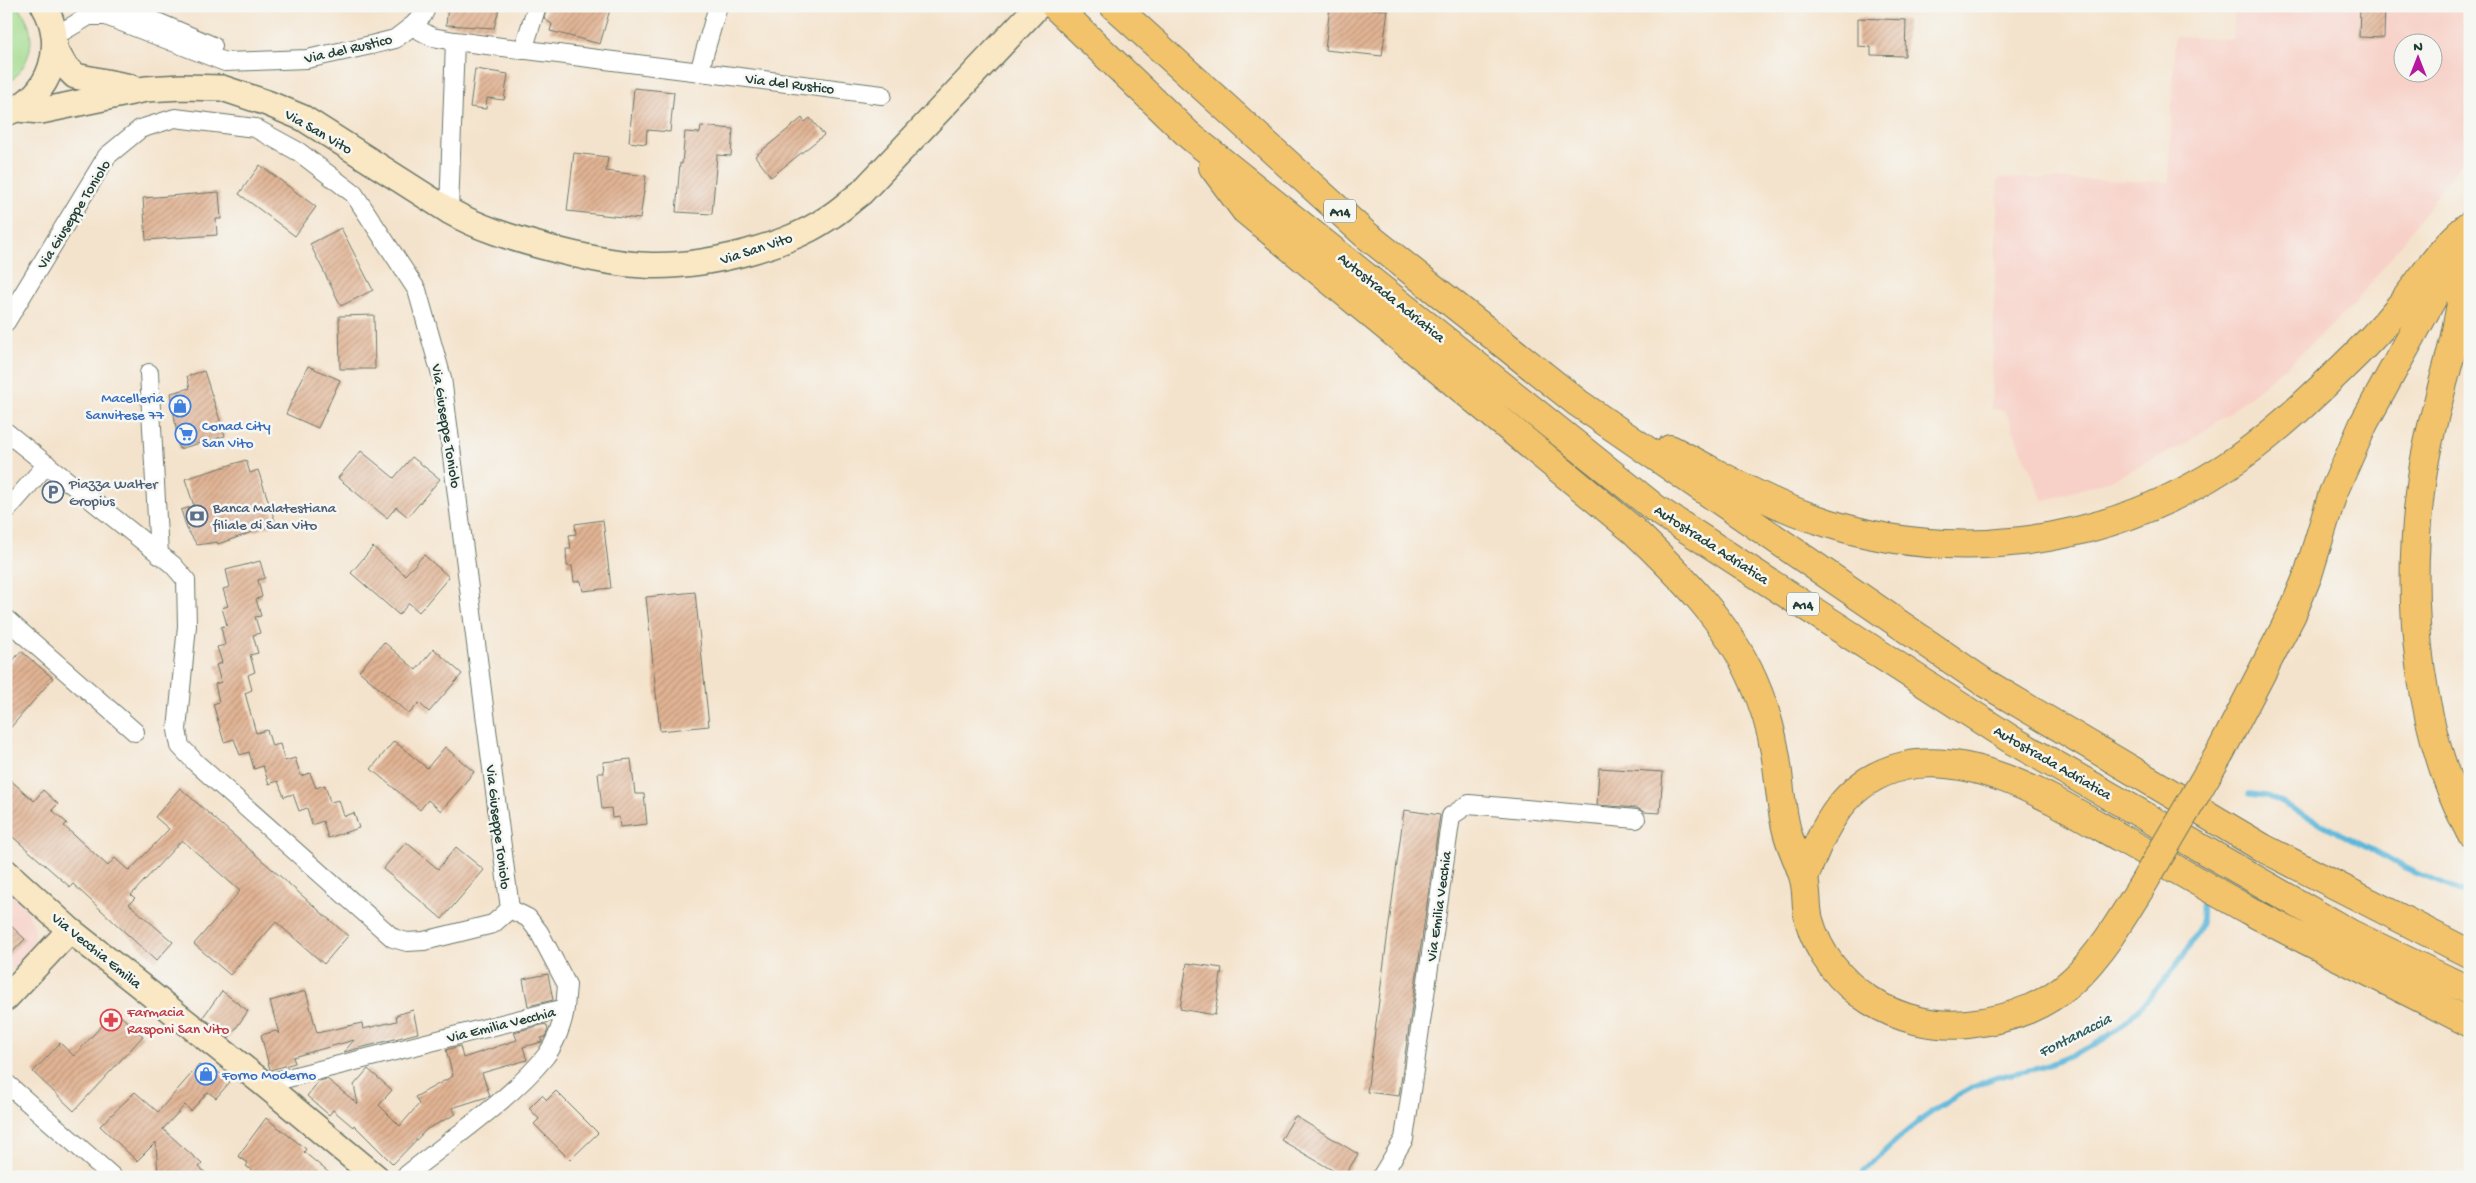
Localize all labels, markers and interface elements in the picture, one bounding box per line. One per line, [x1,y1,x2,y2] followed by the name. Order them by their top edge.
[302,31,394,69] street label: Via del Rustico
[2394,32,2444,82] north arrow
[2413,39,2423,56] text: N
[743,70,835,99] street label: Via del Rustico
[280,106,355,159] street label: Via San Vito
[33,157,116,274] street label: Via Giuseppe Toniolo
[1324,200,1356,222] road number: A14
[717,230,795,270] street label: Via San Vito
[1333,250,1449,348] street label: Autostrada Adriatica
[426,362,464,490] street label: Via Giuseppe Toniolo
[85,390,165,425] place label: Macelleria Sanvitese 77
[168,394,192,418] shop icon: Macelleria Sanvitese 77
[202,418,271,453] place label: Conad City San Vito
[174,422,198,446] supermarket icon: Conad City San Vito
[68,476,159,511] place label: Piazza Walter Gropius
[41,480,65,504] parking icon: Piazza Walter Gropius
[212,500,337,535] place label: Banca Malatestiana filiale di San Vito
[1650,502,1772,590] street label: Autostrada Adriatica
[185,504,209,528] bank icon: Banca Malatestiana filiale di San Vito
[1787,592,1819,616] road number: A14
[1990,723,2115,805] street label: Autostrada Adriatica
[480,763,514,891] street label: Via Giuseppe Toniolo
[1423,849,1457,964] street label: Via Emilia Vecchia
[46,909,145,994] street label: Via Vecchia Emilia
[126,1004,229,1039] place label: Farmacia Rasponi San Vito
[444,1004,558,1048] street label: Via Emilia Vecchia
[99,1008,123,1032] pharmacy icon: Farmacia Rasponi San Vito
[2036,1010,2116,1064] water label: Fontanaccia
[194,1062,218,1086] shop icon: Forno Moderno
[221,1067,316,1085] place label: Forno Moderno

